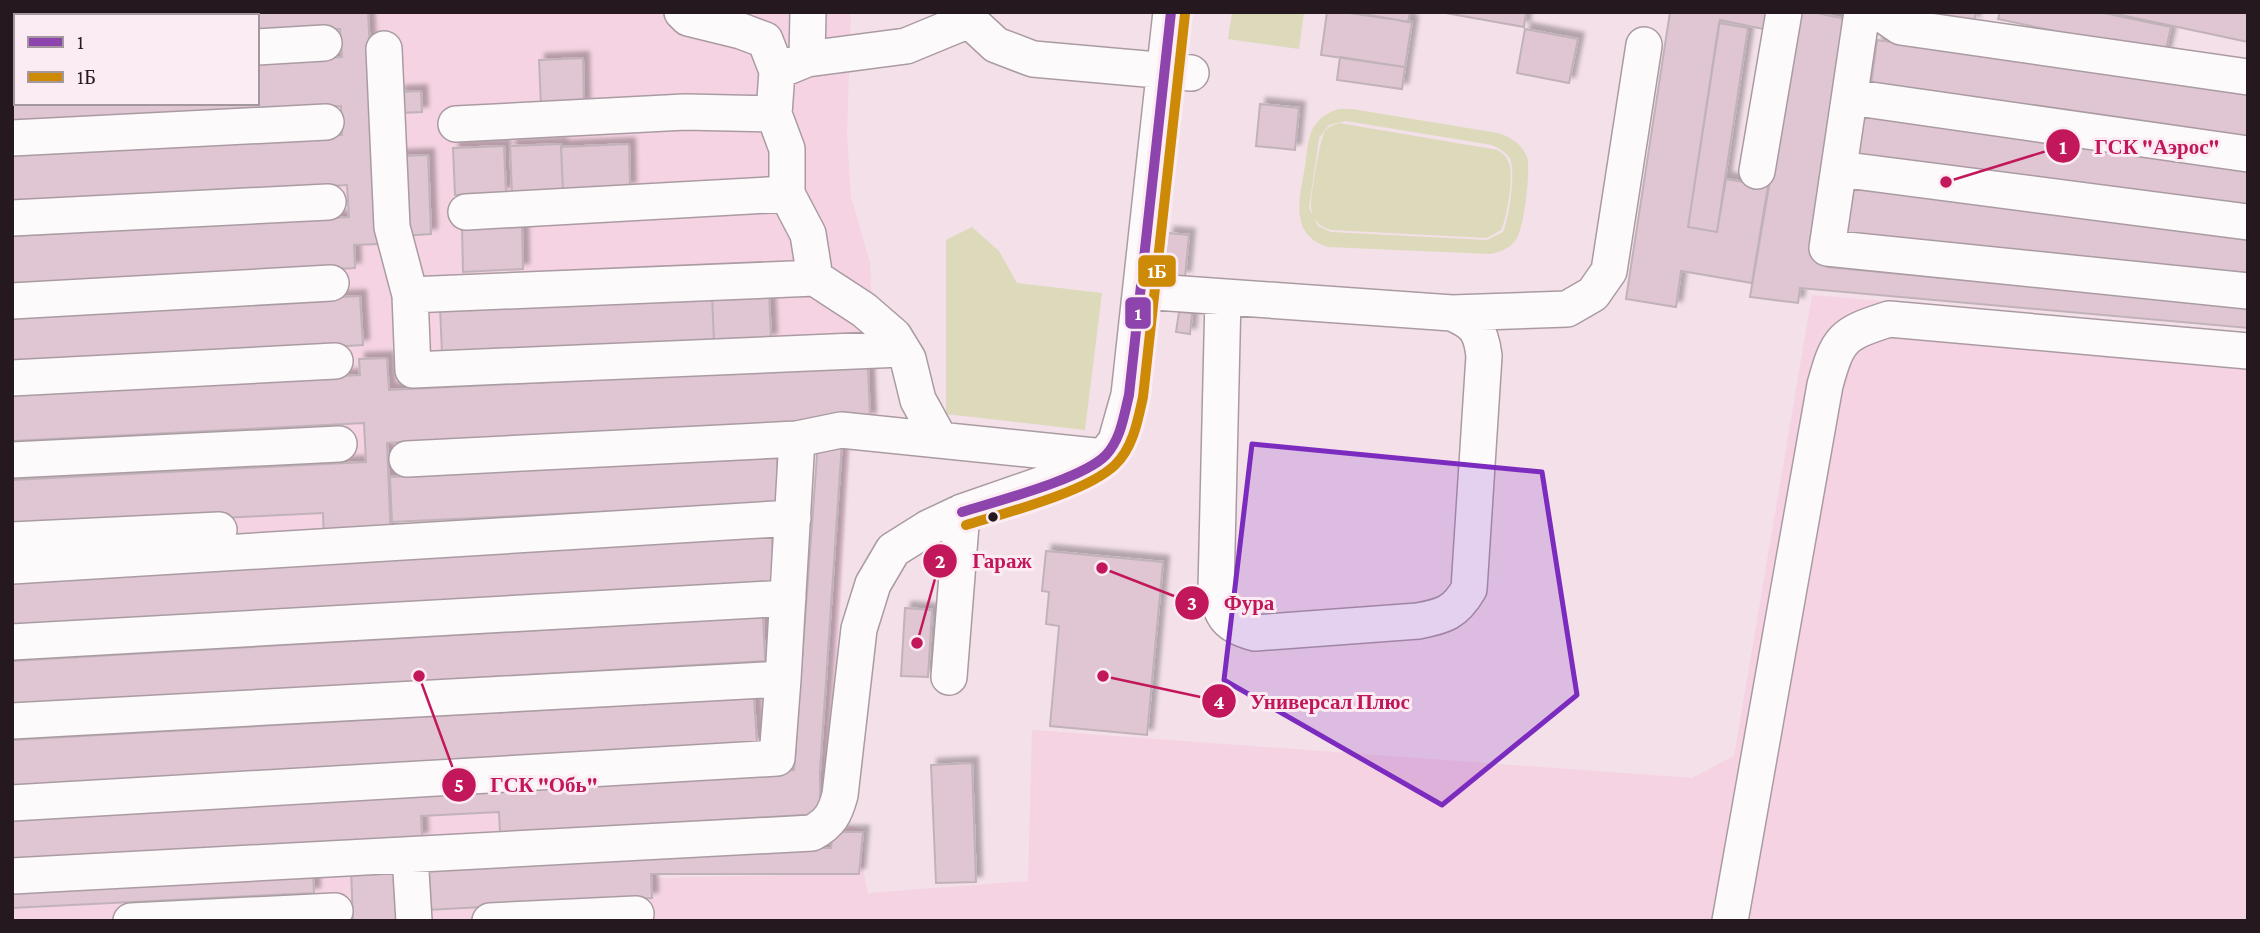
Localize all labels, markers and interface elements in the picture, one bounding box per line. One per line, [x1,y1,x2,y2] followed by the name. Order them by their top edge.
[14,14,259,105] legend
[77,30,84,54] text: 1
[77,65,96,89] text: 1Б
[2045,125,2233,167] callout: ГСК "Аэрос"
[2059,135,2067,159] text: 1
[2094,135,2220,159] text: ГСК "Аэрос"
[1137,254,1177,288] line badge: 1Б
[1147,261,1167,282] text: 1Б
[1124,296,1152,330] line badge: 1
[1134,303,1142,324] text: 1
[986,510,1000,524] unlabelled marker
[923,540,1045,582] callout: Гараж
[935,549,946,573] text: 2
[972,549,1032,573] text: Гараж
[1175,582,1289,624] callout: Фура
[1187,591,1197,615] text: 3
[1224,591,1275,615] text: Фура
[1201,680,1424,722] callout: Универсал Плюс
[1213,690,1225,714] text: 4
[1250,690,1410,714] text: Универсал Плюс
[442,764,612,806] callout: ГСК "Обь"
[454,773,464,797] text: 5
[490,773,598,797] text: ГСК "Обь"

